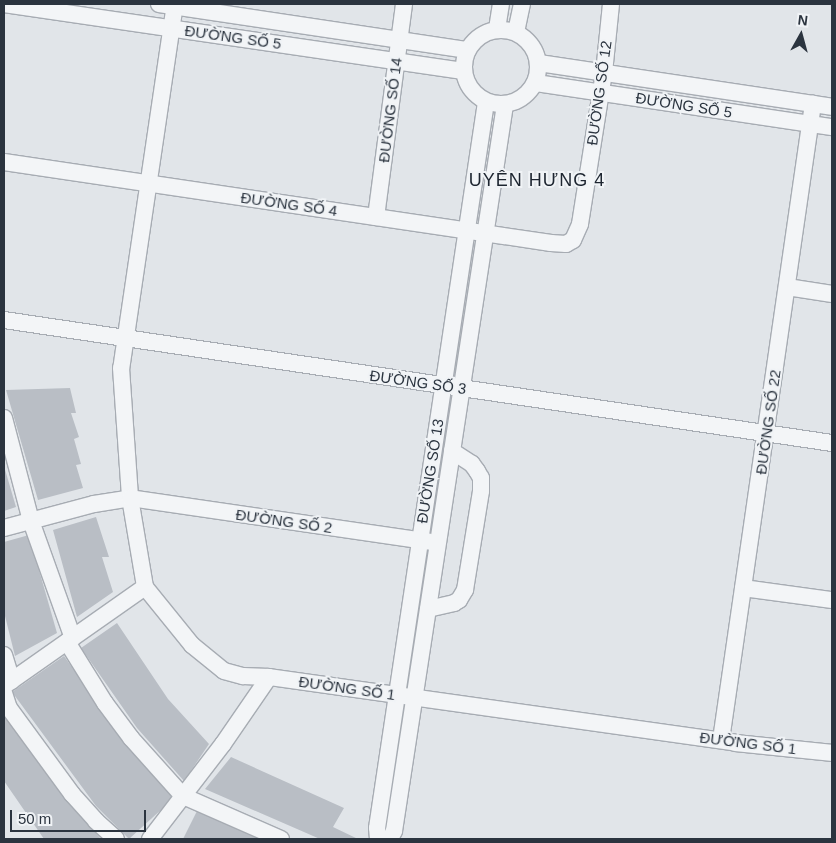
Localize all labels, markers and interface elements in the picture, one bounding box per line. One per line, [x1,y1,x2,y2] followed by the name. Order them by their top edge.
[776,10,826,60] north arrow
[797,12,809,29] text: N
[184,21,282,53] street label: ĐƯỜNG SỐ 5
[583,39,615,147] street label: ĐƯỜNG SỐ 12
[375,56,405,164] street label: ĐƯỜNG SỐ 14
[635,88,733,122] street label: ĐƯỜNG SỐ 5
[467,169,607,191] district label: UYÊN HƯNG 4
[240,188,338,220] street label: ĐƯỜNG SỐ 4
[369,366,467,398] street label: ĐƯỜNG SỐ 3
[752,368,784,476] street label: ĐƯỜNG SỐ 22
[413,417,447,525] street label: ĐƯỜNG SỐ 13
[235,505,333,537] street label: ĐƯỜNG SỐ 2
[298,672,396,704] street label: ĐƯỜNG SỐ 1
[699,728,797,758] street label: ĐƯỜNG SỐ 1
[12,800,149,832] scale bar
[18,810,51,827] text: 50 m

